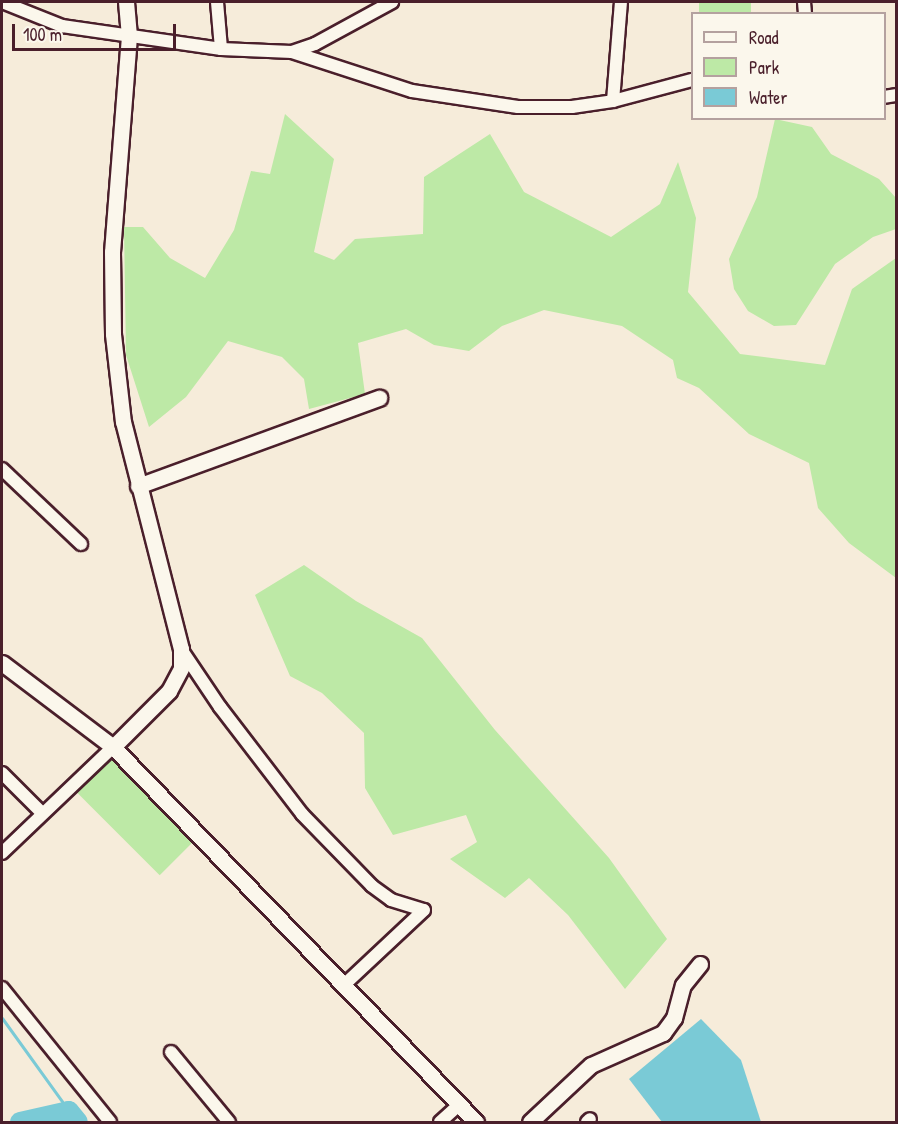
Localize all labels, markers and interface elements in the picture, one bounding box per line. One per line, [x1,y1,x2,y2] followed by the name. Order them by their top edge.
[15,12,178,50] scale bar
[691,12,886,120] legend
[23,22,62,47] text: 100 m
[749,25,779,50] text: Road
[749,55,779,80] text: Park
[749,85,787,110] text: Water

